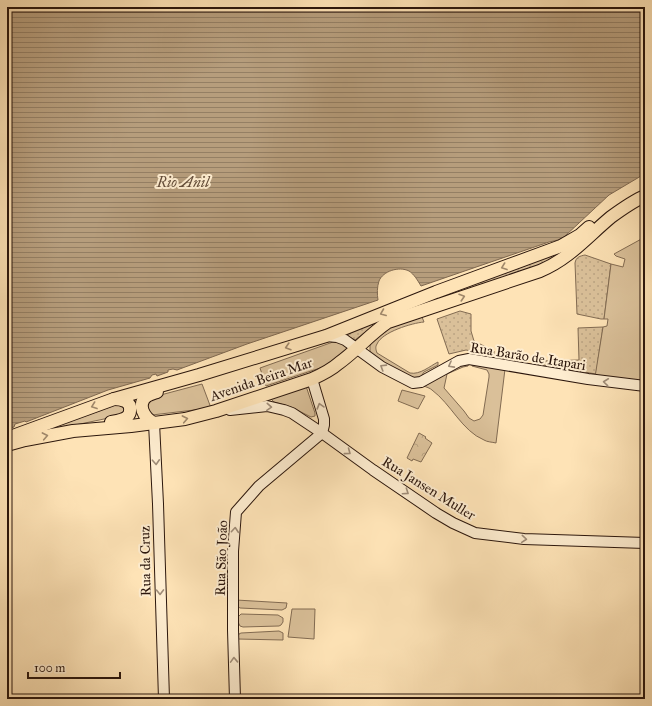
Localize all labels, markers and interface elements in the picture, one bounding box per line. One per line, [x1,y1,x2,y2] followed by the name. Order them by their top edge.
[156,173,211,191] water label: Rio Anil
[501,263,508,271] one-way arrow
[458,293,465,302] one-way arrow
[380,309,387,317] one-way arrow
[469,339,587,374] street label: Rua Barão de Itapari
[285,342,292,351] one-way arrow
[207,354,315,405] street label: Avenida Beira Mar
[448,360,456,367] one-way arrow
[381,365,388,372] one-way arrow
[603,377,609,386] one-way arrow
[91,402,98,410] one-way arrow
[266,402,272,411] one-way arrow
[316,402,325,409] one-way arrow
[182,415,189,423] one-way arrow
[42,432,48,441] one-way arrow
[343,447,350,454] one-way arrow
[378,453,479,525] street label: Rua Jansen Muller
[151,459,160,465] one-way arrow
[402,487,409,495] one-way arrow
[212,520,232,596] street label: Rua São João
[136,525,155,597] street label: Rua da Cruz
[230,527,239,533] one-way arrow
[521,534,527,543] one-way arrow
[156,589,164,595] one-way arrow
[28,654,120,680] scale bar
[230,657,238,663] one-way arrow
[34,661,65,675] text: 100 m

